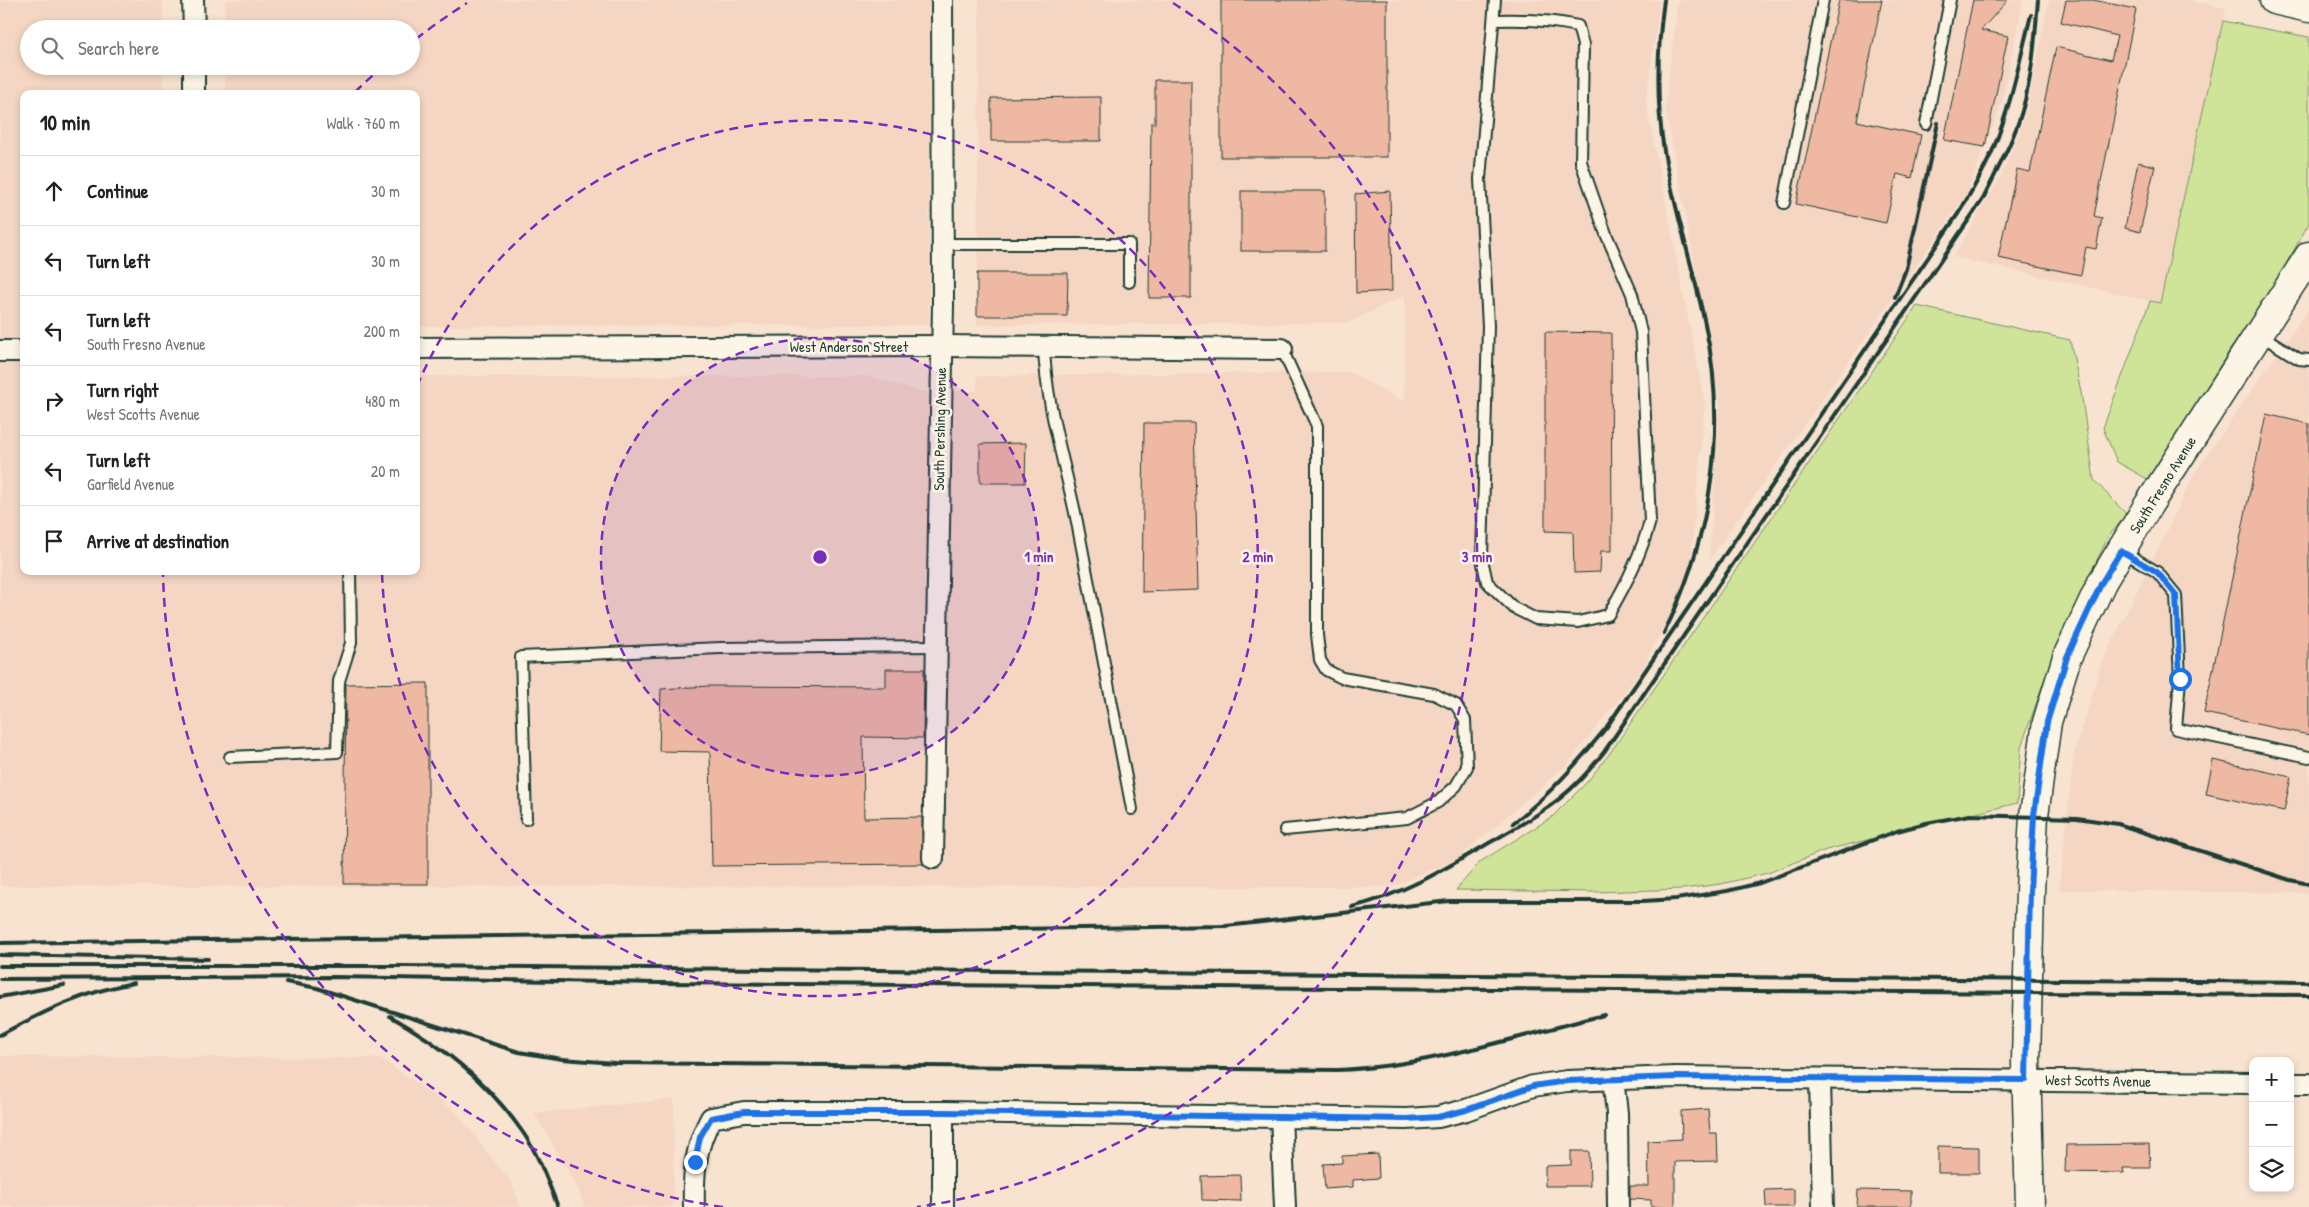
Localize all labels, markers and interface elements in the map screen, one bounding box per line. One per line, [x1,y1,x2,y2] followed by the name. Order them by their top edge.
[20,20,420,75] search box
[38,34,66,62] icon: search
[78,35,159,61] text: Search here
[40,108,90,137] text: 10 min
[326,112,400,134] text: Walk · 760 m
[40,177,68,205] icon: ahead
[87,178,148,204] text: Continue
[371,180,400,202] text: 30 m
[40,247,68,275] icon: left
[87,248,150,274] text: Turn left
[371,250,400,272] text: 30 m
[87,307,150,333] text: Turn left
[40,317,68,345] icon: left
[364,320,400,342] text: 200 m
[87,333,206,355] text: South Fresno Avenue
[790,336,909,357] street label: West Anderson Street
[928,367,951,491] street label: South Pershing Avenue
[87,377,158,403] text: Turn right
[40,387,68,415] icon: right
[365,390,400,412] text: 480 m
[87,403,200,425] text: West Scotts Avenue
[2124,432,2201,537] street label: South Fresno Avenue
[87,447,150,473] text: Turn left
[40,457,68,485] icon: left
[371,460,400,482] text: 20 m
[87,473,175,495] text: Garfield Avenue
[40,527,68,555] icon: arrive
[87,528,229,554] text: Arrive at destination
[1024,546,1054,567] text: 1 min
[1243,546,1274,567] text: 2 min
[1462,546,1492,567] text: 3 min
[811,548,829,566] centre of rings
[2169,668,2192,691] route start
[2249,1057,2294,1192] map controls
[2249,1057,2294,1102] button: +
[2045,1069,2151,1092] street label: West Scotts Avenue
[2249,1102,2294,1147] button: −
[2249,1147,2294,1192] button: layers
[684,1151,707,1174] route end

